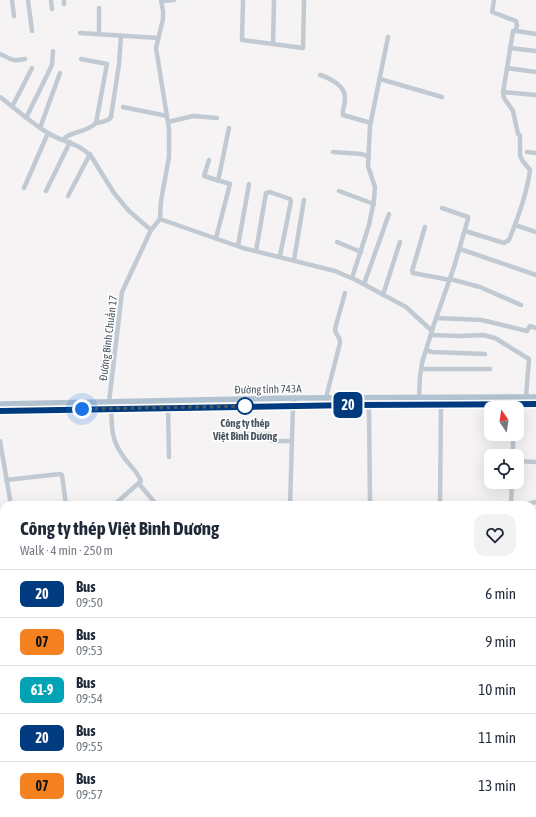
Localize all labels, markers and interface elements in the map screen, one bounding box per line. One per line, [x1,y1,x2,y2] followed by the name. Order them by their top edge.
[96,294,119,381] street label: Đường Bình Chuẩn 17
[234,382,302,396] street label: Đường tỉnh 743A
[330,392,366,418] line badge: 20
[236,397,254,415] marker: Công ty thép Việt Bình Dương
[341,397,355,413] text: 20
[72,399,92,419] your location
[484,401,524,441] north arrow
[484,401,524,489] map controls
[212,417,277,442] place label: Công ty thép Việt Bình Dương
[484,449,524,489] button: locate
[474,514,516,556] button: heart
[20,517,219,539] text: Công ty thép Việt Bình Dương
[20,543,113,558] text: Walk · 4 min · 250 m
[76,578,96,595] text: Bus
[485,585,516,602] text: 6 min
[35,586,49,602] text: 20
[76,595,103,610] text: 09:50
[76,626,96,643] text: Bus
[485,633,516,650] text: 9 min
[35,634,49,650] text: 07
[76,643,103,658] text: 09:53
[76,674,96,691] text: Bus
[478,681,516,698] text: 10 min
[31,682,53,698] text: 61-9
[76,691,103,706] text: 09:54
[76,722,96,739] text: Bus
[478,729,516,746] text: 11 min
[35,730,49,746] text: 20
[76,739,103,754] text: 09:55
[76,770,96,787] text: Bus
[478,777,516,794] text: 13 min
[35,778,49,794] text: 07
[76,787,103,802] text: 09:57

